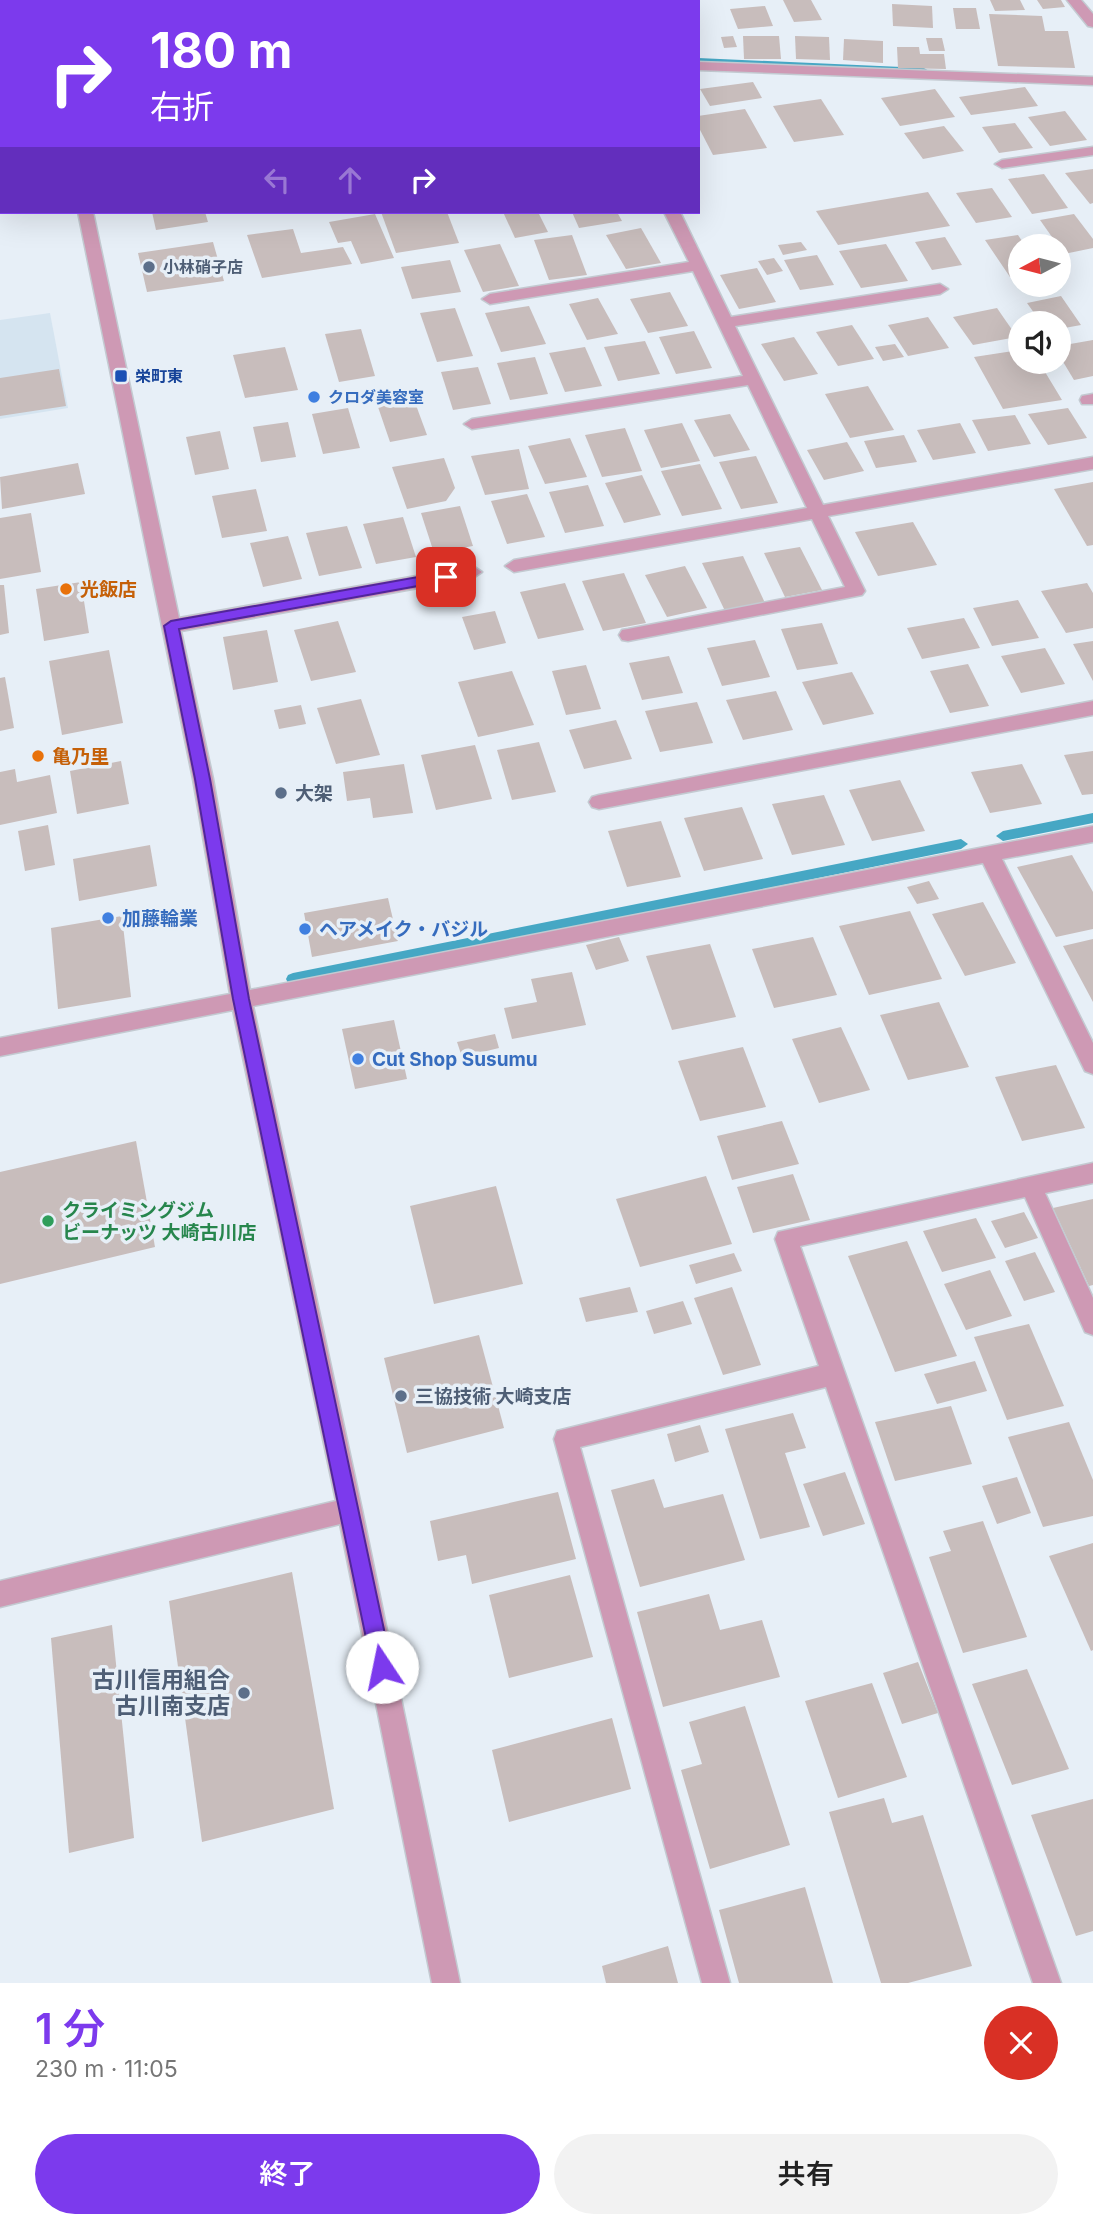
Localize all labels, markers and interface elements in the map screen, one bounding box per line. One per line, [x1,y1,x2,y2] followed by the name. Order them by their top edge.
[150,21,292,80] text: 180 m
[35,28,126,119] icon: right
[150,87,214,126] text: 右折
[258,161,296,199] icon: left
[331,161,369,199] icon: ahead
[404,161,442,199] icon: right
[1008,234,1071,298] north arrow
[1008,234,1071,374] map controls
[163,257,243,277] place label: 小林硝子店
[141,259,157,275] marker: 小林硝子店
[1008,311,1071,374] button: sound
[135,366,183,386] place label: 栄町東
[113,368,129,384] marker: 栄町東
[328,387,424,407] place label: クロダ美容室
[306,389,322,405] marker: クロダ美容室
[416,547,476,607] pin
[427,558,465,596] icon: arrive
[80,578,137,601] place label: 光飯店
[58,581,74,597] marker: 光飯店
[52,745,109,768] place label: 亀乃里
[30,748,46,764] marker: 亀乃里
[295,782,333,805] place label: 大架
[273,785,289,801] marker: 大架
[122,907,198,930] place label: 加藤輪業
[100,910,116,926] marker: 加藤輪業
[319,918,488,941] place label: ヘアメイク・バジル
[297,921,313,937] marker: ヘアメイク・バジル
[372,1048,538,1071] place label: Cut Shop Susumu
[350,1051,366,1067] marker: Cut Shop Susumu
[62,1199,257,1244] place label: クライミングジム ビーナッツ 大崎古川店
[40,1213,56,1229] marker: クライミングジム ビーナッツ 大崎古川店
[415,1385,572,1408] place label: 三協技術 大崎支店
[393,1388,409,1404] marker: 三協技術 大崎支店
[345,1630,419,1704] position arrow
[92,1666,230,1720] place label: 古川信用組合 古川南支店
[236,1685,252,1701] marker: 古川信用組合 古川南支店
[35,2003,105,2054] text: 1 分
[984,2006,1058,2080] button: close
[35,2055,178,2083] text: 230 m · 11:05
[35,2134,540,2214] button: 終了
[554,2134,1058,2214] button: 共有

